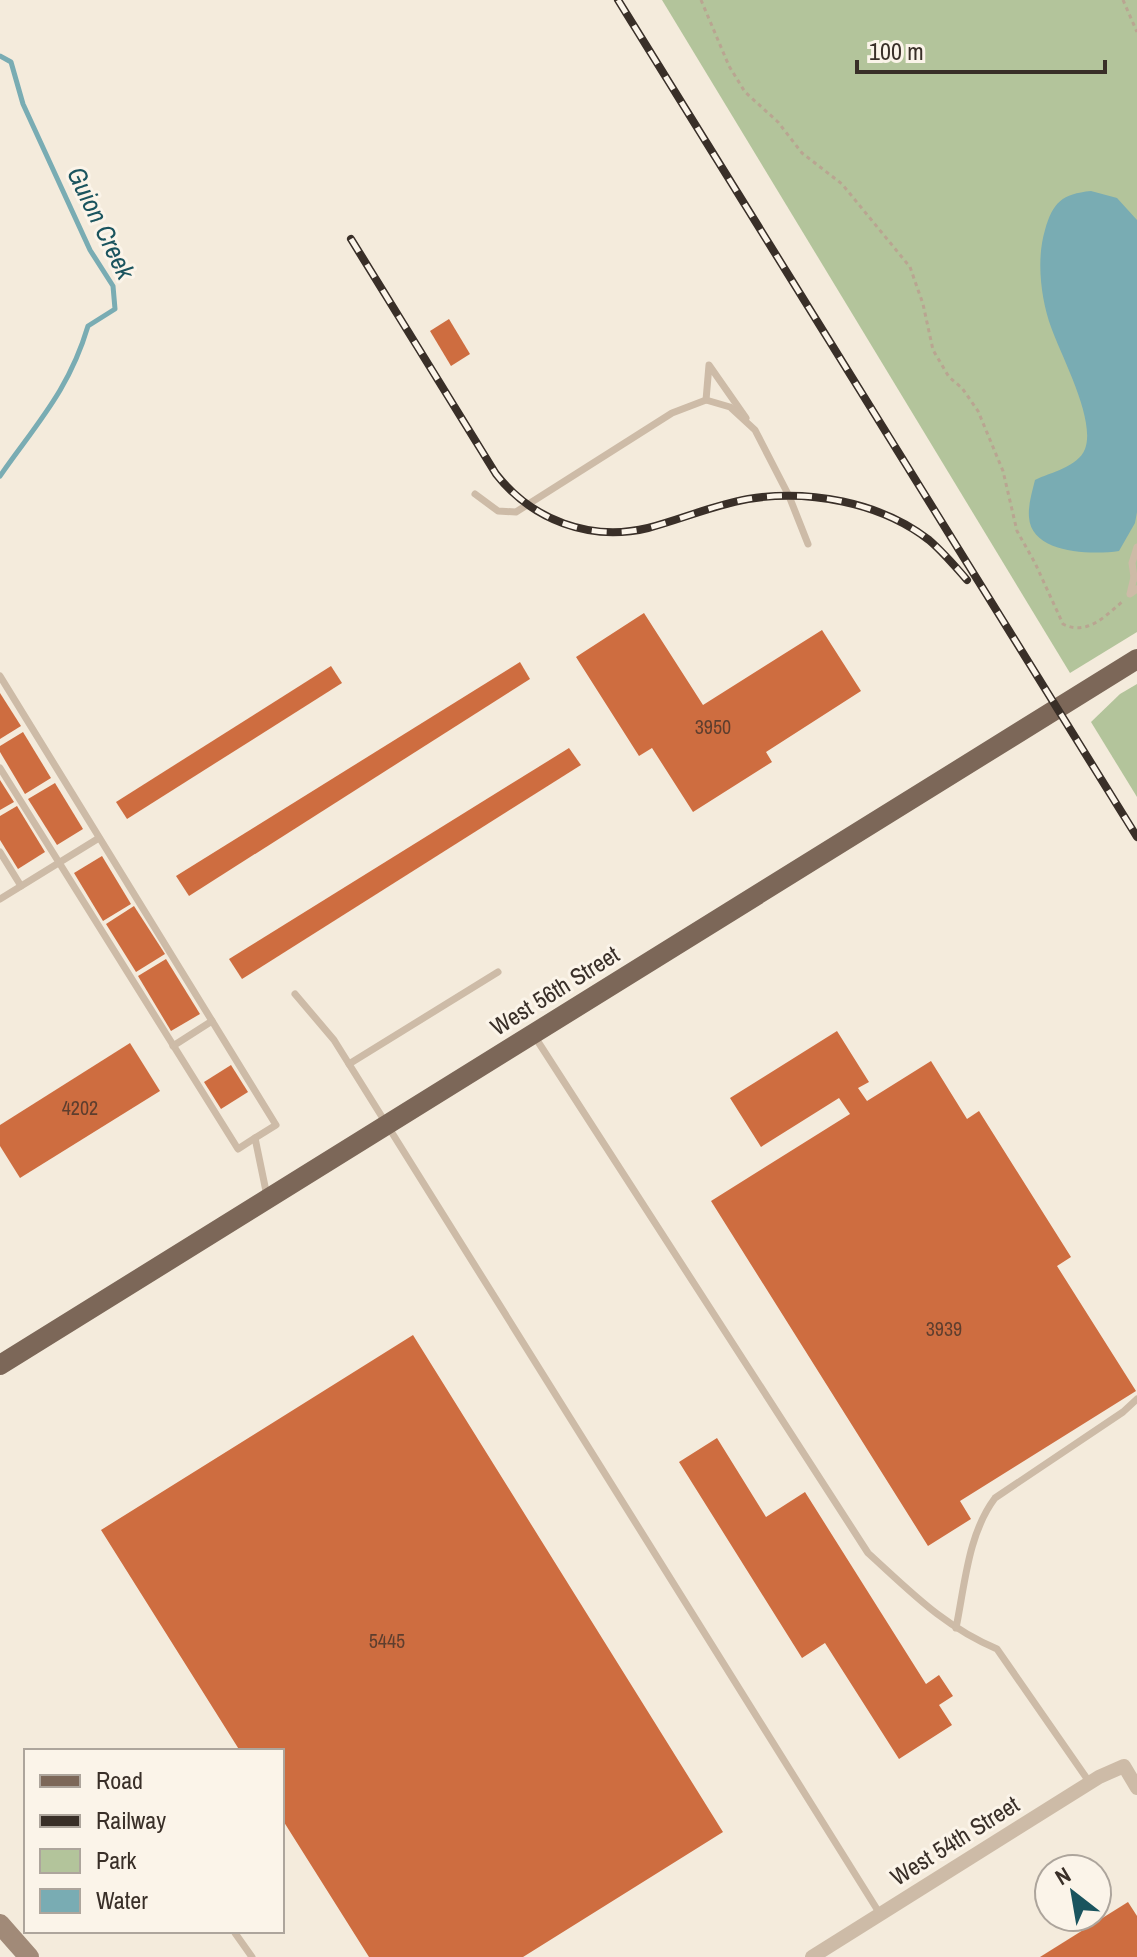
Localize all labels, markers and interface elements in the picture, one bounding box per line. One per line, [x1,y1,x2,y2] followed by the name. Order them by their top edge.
[857,24,1105,74] scale bar
[869,35,924,67] text: 100 m
[59,161,144,286] water label: Guion Creek
[695,713,731,740] house number: 3950
[484,938,625,1042] street label: West 56th Street
[62,1094,98,1121] house number: 4202
[926,1315,962,1342] house number: 3939
[369,1627,405,1654] house number: 5445
[24,1749,284,1933] legend
[96,1764,143,1796] text: Road
[884,1788,1025,1892] street label: West 54th Street
[96,1804,166,1836] text: Railway
[96,1844,137,1876] text: Park
[1033,1853,1113,1933] north arrow
[1049,1860,1076,1892] text: N
[96,1884,148,1916] text: Water

